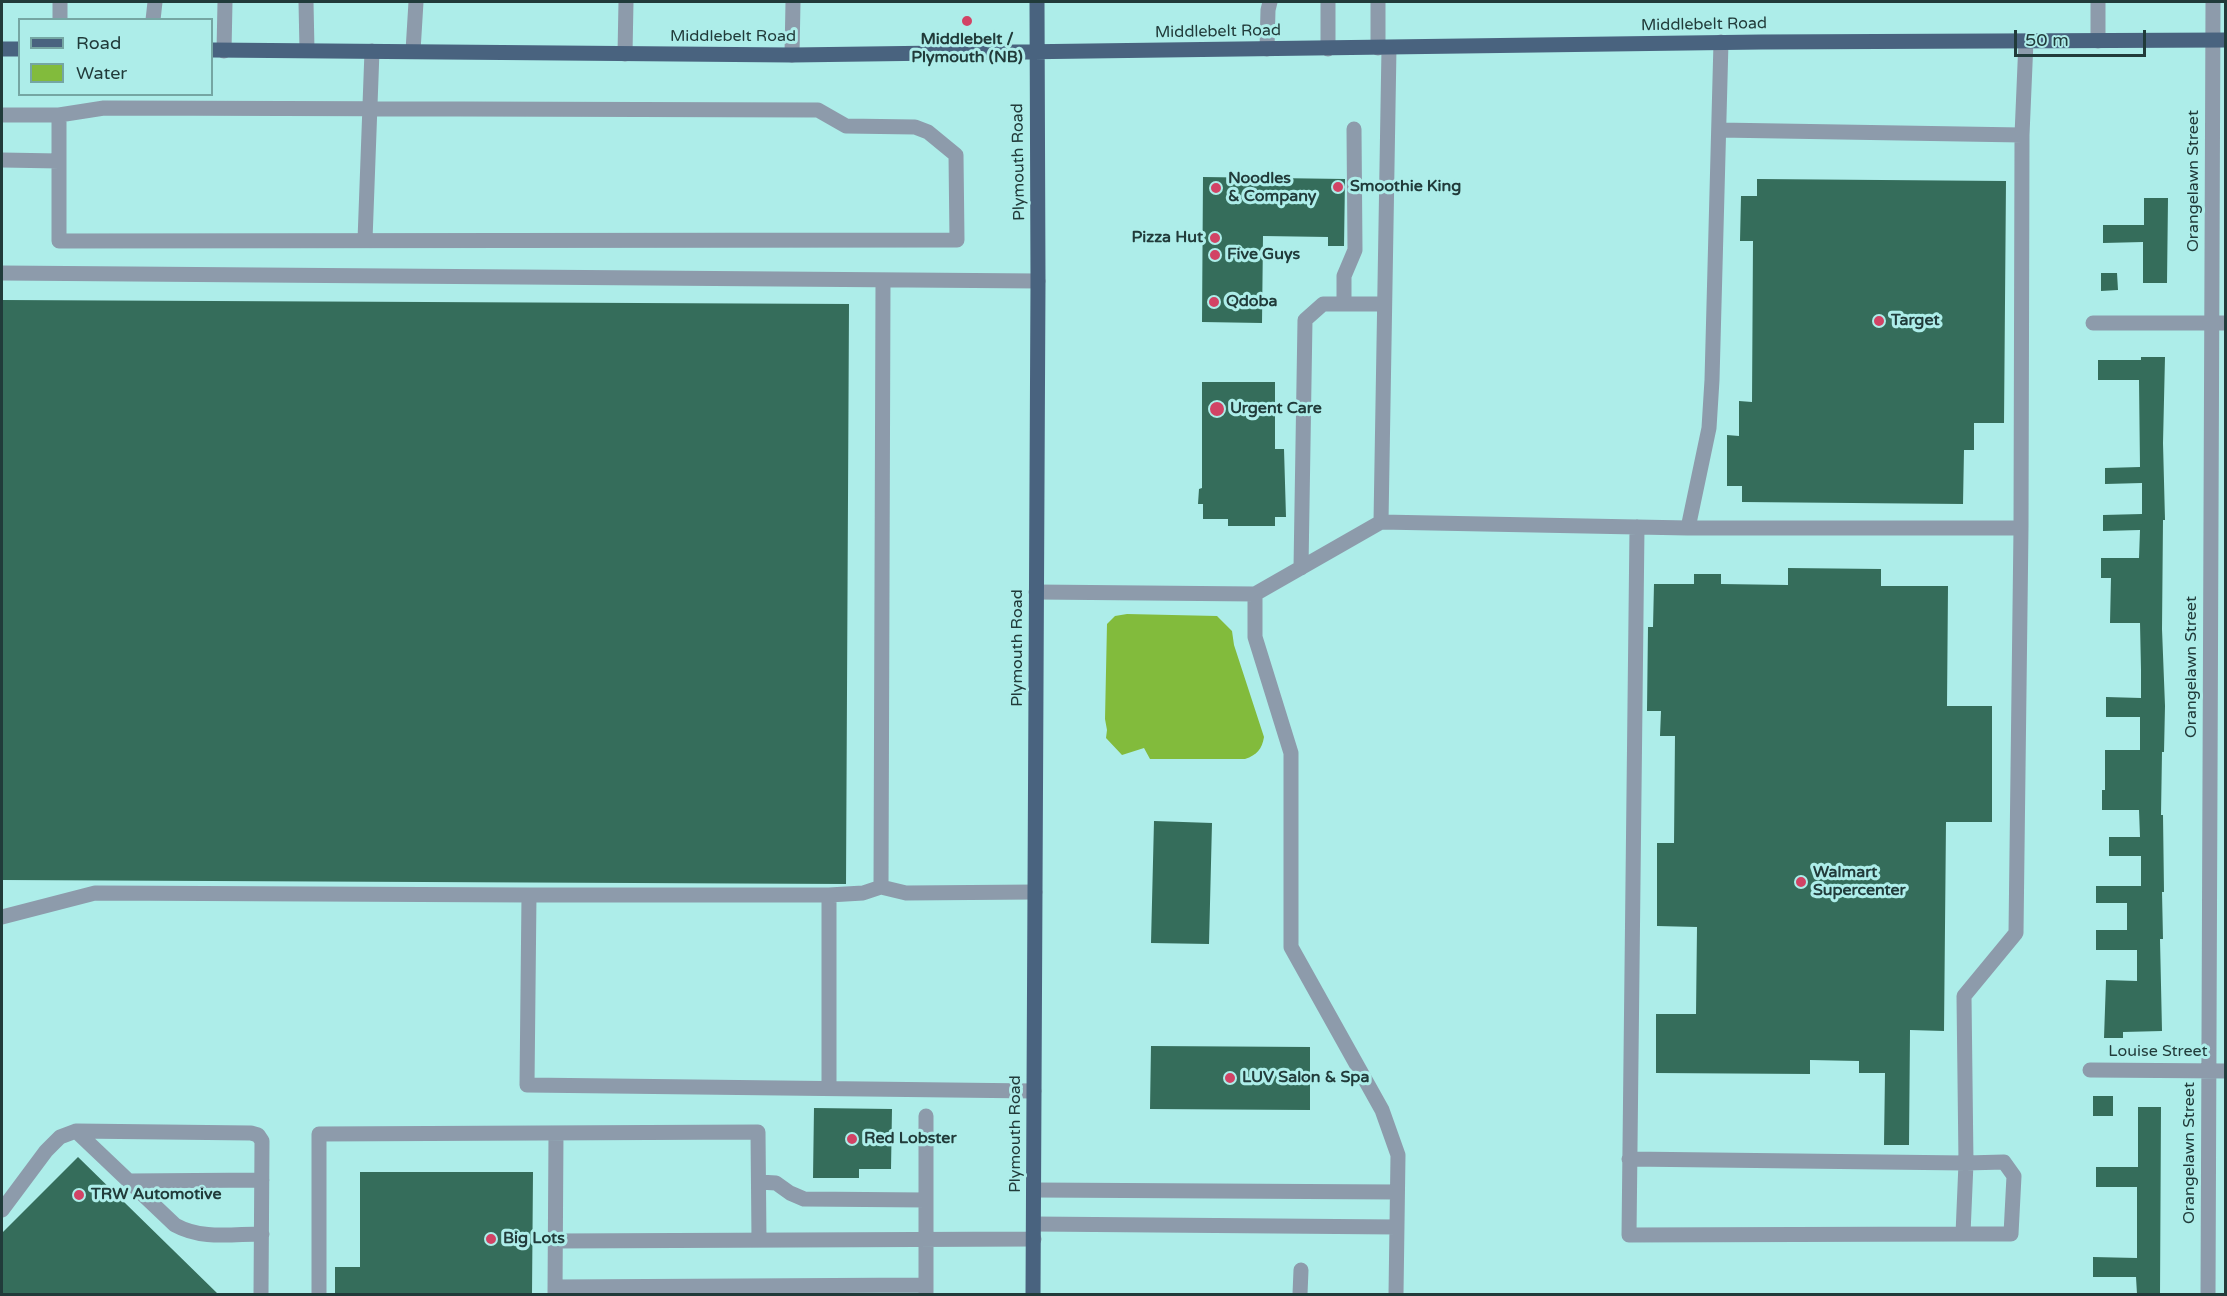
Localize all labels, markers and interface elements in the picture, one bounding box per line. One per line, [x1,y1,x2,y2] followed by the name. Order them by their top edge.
[960,14,974,28] marker: Middlebelt / Plymouth (NB)
[1641,14,1767,36] street label: Middlebelt Road
[18,18,213,96] legend
[2017,18,2149,56] scale bar
[1155,21,1281,43] street label: Middlebelt Road
[670,27,796,47] street label: Middlebelt Road
[2025,29,2069,51] text: 50 m
[911,30,1023,68] place label: Middlebelt / Plymouth (NB)
[76,32,121,54] text: Road
[76,62,127,84] text: Water
[1008,103,1030,221] street label: Plymouth Road
[2184,110,2204,252] street label: Orangelawn Street
[1228,169,1316,207] place label: Noodles & Company
[1350,177,1461,197] place label: Smoothie King
[1331,180,1345,194] marker: Smoothie King
[1209,181,1223,195] marker: Noodles & Company
[1132,228,1203,248] place label: Pizza Hut
[1208,231,1222,245] marker: Pizza Hut
[1227,245,1300,265] place label: Five Guys
[1208,248,1222,262] marker: Five Guys
[1226,292,1278,312] place label: Qdoba
[1207,295,1221,309] marker: Qdoba
[1891,311,1940,331] place label: Target
[1872,314,1886,328] marker: Target
[1230,399,1322,419] place label: Urgent Care
[1208,400,1226,418] marker: Urgent Care
[1008,589,1028,707] street label: Plymouth Road
[2182,596,2202,738] street label: Orangelawn Street
[1813,863,1906,901] place label: Walmart Supercenter
[1794,875,1808,889] marker: Walmart Supercenter
[2108,1042,2208,1062] street label: Louise Street
[1242,1068,1369,1088] place label: LUV Salon & Spa
[1223,1071,1237,1085] marker: LUV Salon & Spa
[1006,1075,1026,1193] street label: Plymouth Road
[2180,1082,2200,1224] street label: Orangelawn Street
[864,1129,957,1149] place label: Red Lobster
[845,1132,859,1146] marker: Red Lobster
[91,1185,222,1205] place label: TRW Automotive
[72,1188,86,1202] marker: TRW Automotive
[503,1229,565,1249] place label: Big Lots
[484,1232,498,1246] marker: Big Lots

